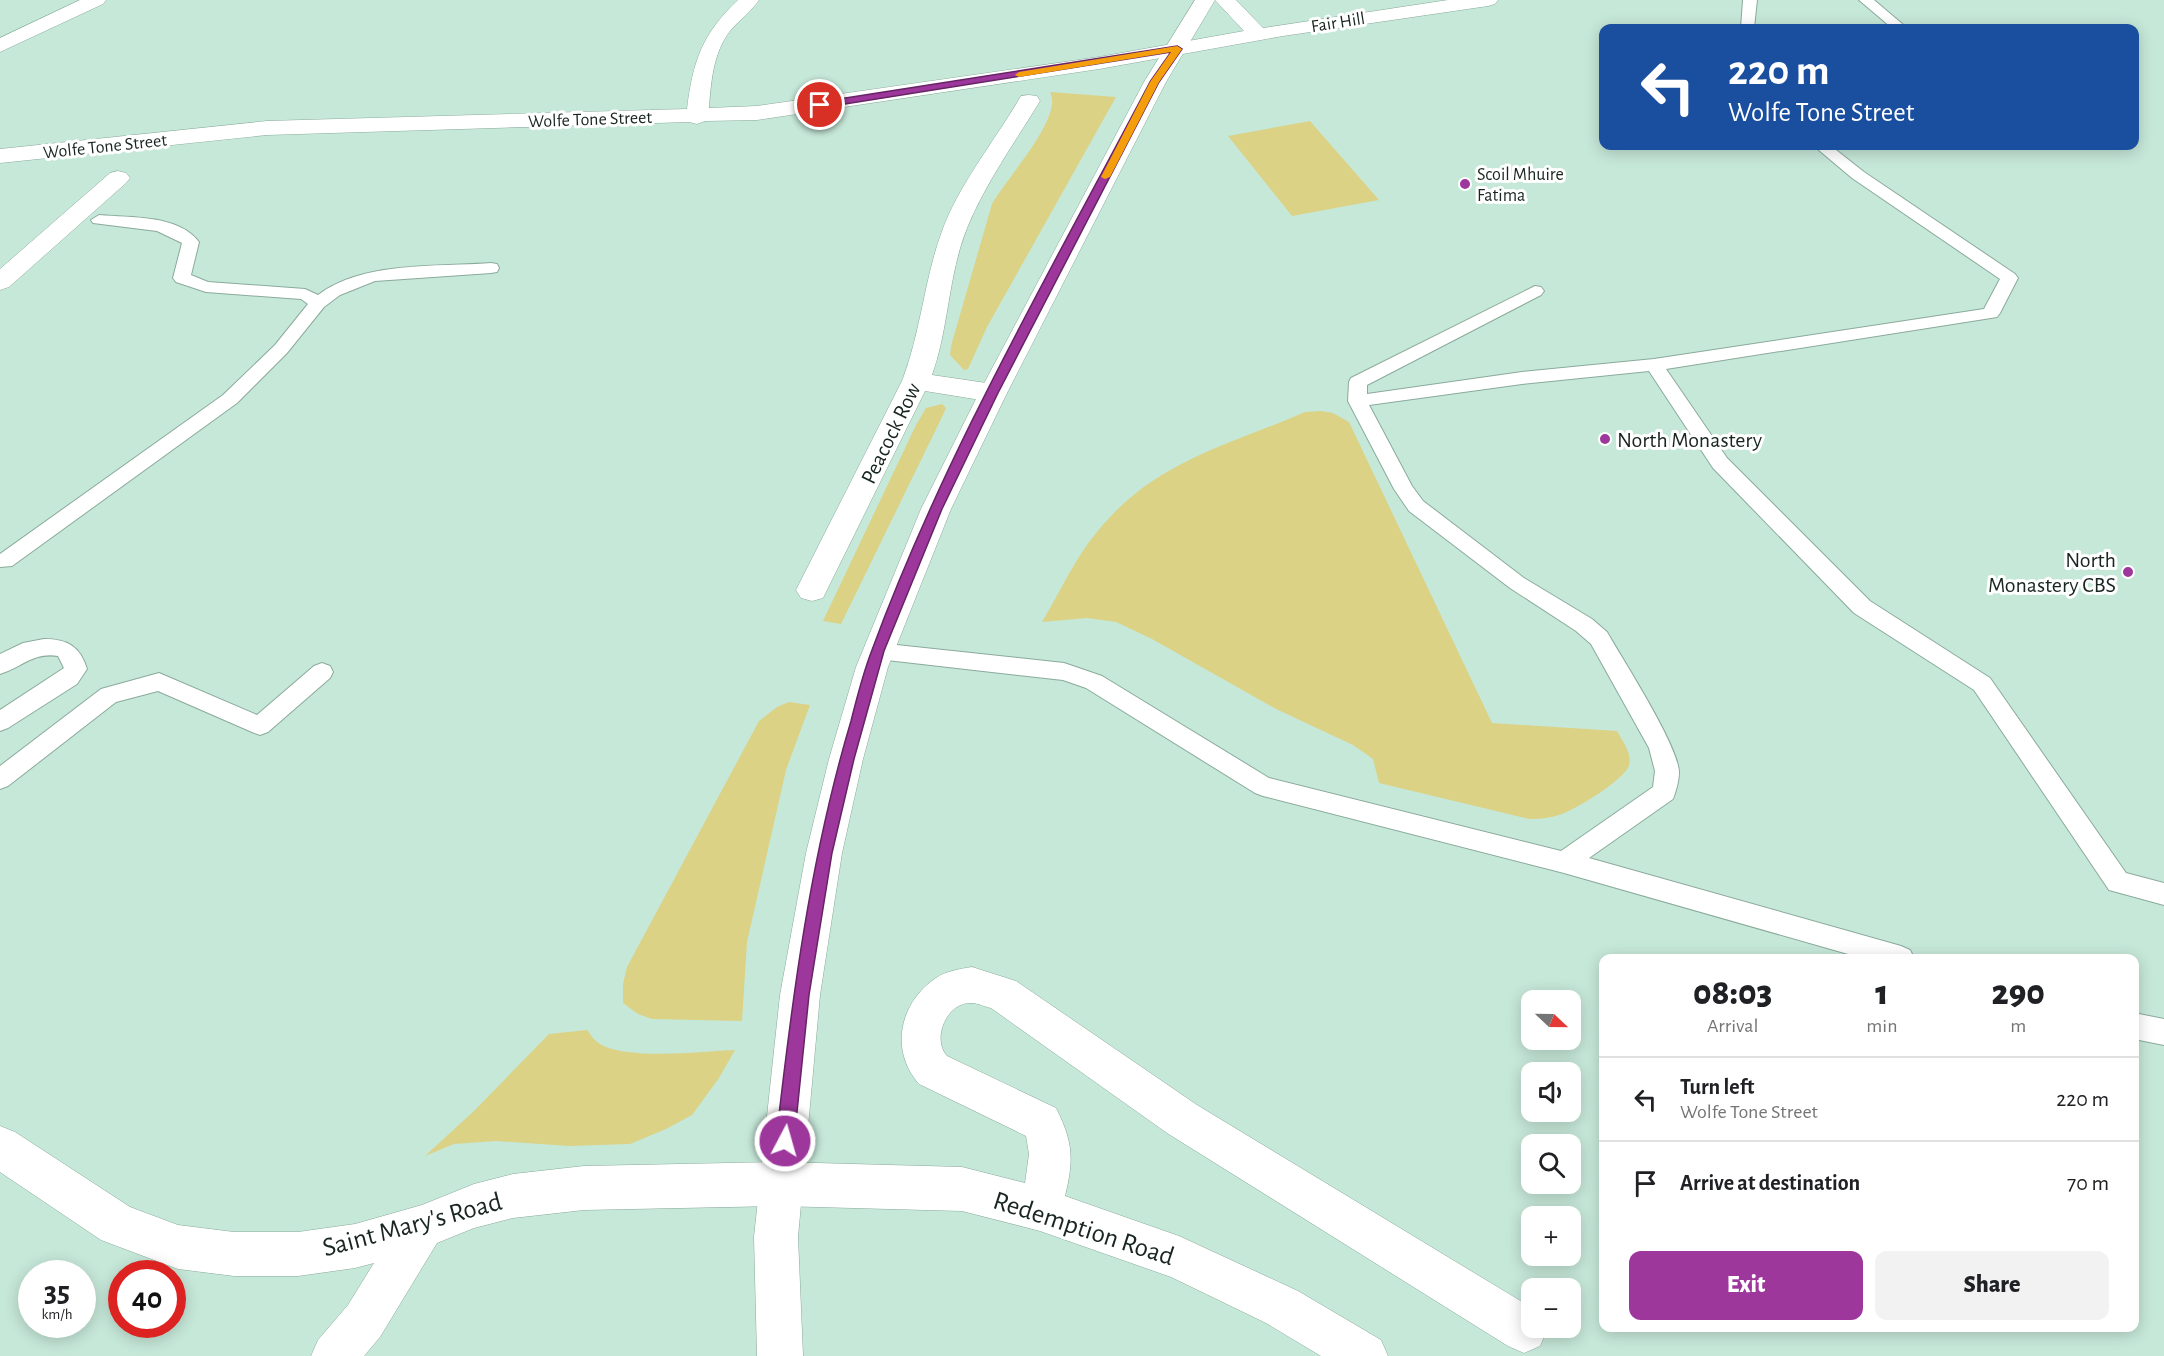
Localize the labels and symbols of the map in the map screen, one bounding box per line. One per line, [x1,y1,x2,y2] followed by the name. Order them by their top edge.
[1310,10,1366,36] street label: Fair Hill
[794,79,845,130] pin
[528,109,653,131] street label: Wolfe Tone Street
[42,132,168,162] street label: Wolfe Tone Street
[1477,166,1564,205] place label: Scoil Mhuire Fatima
[1458,177,1472,191] marker: Scoil Mhuire Fatima
[857,380,925,487] street label: Peacock Row
[1617,429,1763,451] place label: North Monastery
[1598,432,1612,446] marker: North Monastery
[1988,549,2116,596] place label: North Monastery CBS
[2121,565,2135,579] marker: North Monastery CBS
[1521,990,1581,1050] north arrow
[753,1109,817,1173] position arrow
[990,1187,1178,1270] street label: Redemption Road
[319,1188,505,1262] street label: Saint Mary's Road
[108,1260,186,1338] speed limit sign: 40

